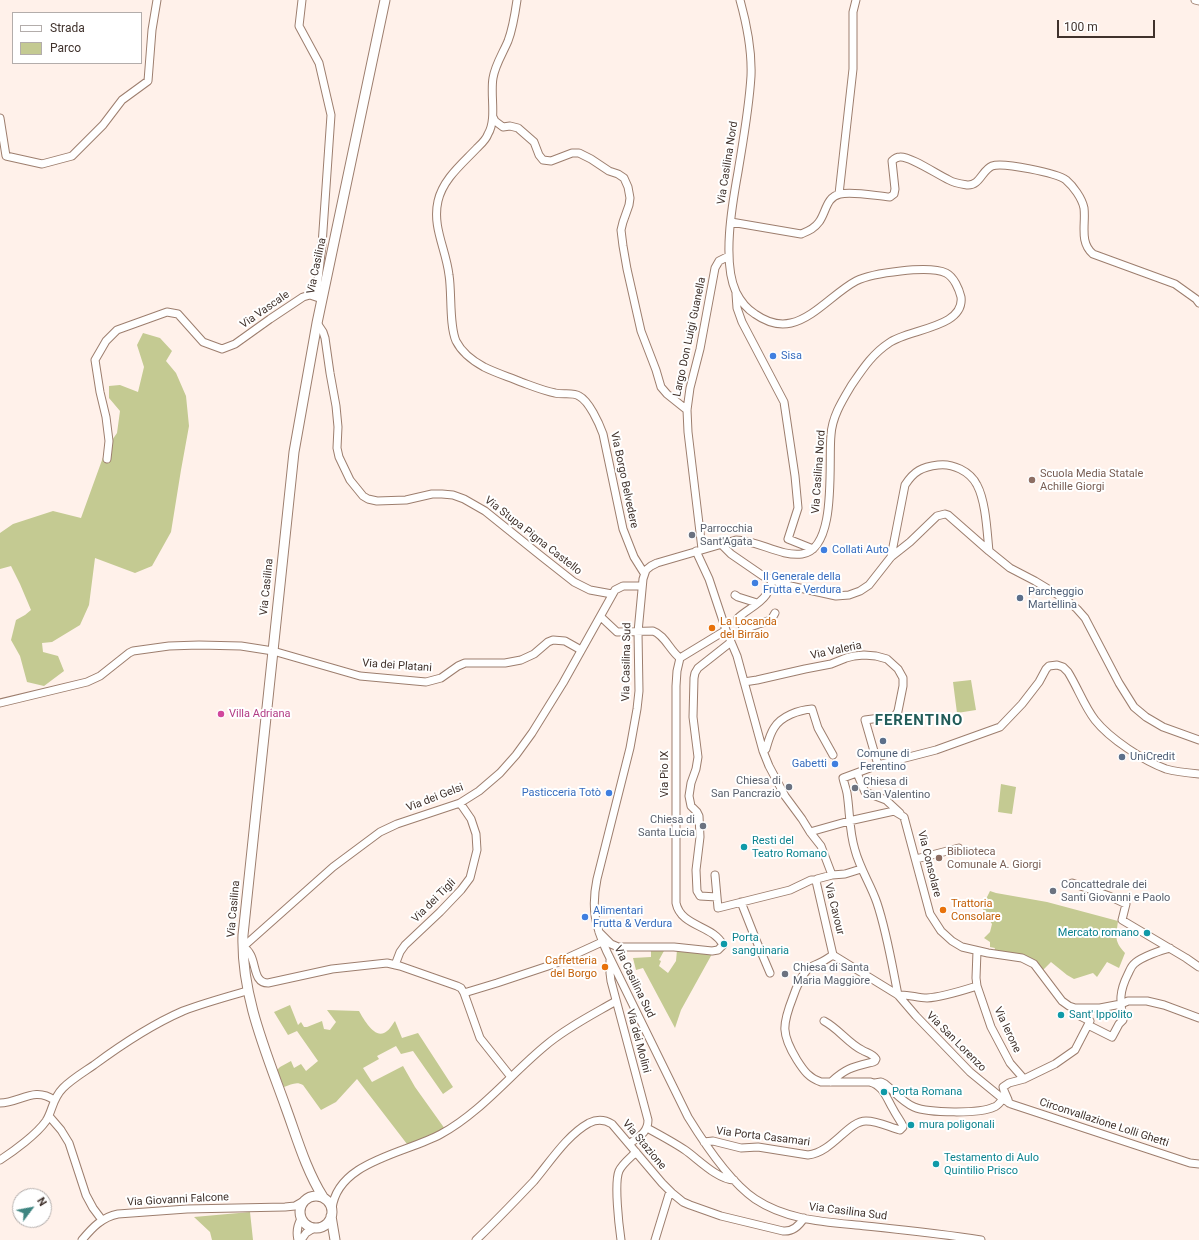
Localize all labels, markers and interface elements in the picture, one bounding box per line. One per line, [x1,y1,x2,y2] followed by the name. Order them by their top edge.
[12,12,142,64] legend
[1059,12,1157,38] scale bar
[1064,20,1098,34] text: 100 m
[50,21,85,35] text: Strada
[50,41,81,55] text: Parco
[715,120,741,206] street label: Via Casilina Nord
[305,237,329,295] street label: Via Casilina
[671,276,709,398] street label: Largo Don Luigi Guanella
[238,288,292,332] street label: Via Vascale
[781,349,802,363] place label: Sisa
[768,351,778,361] marker: Sisa
[809,430,829,514] street label: Via Casilina Nord
[607,431,641,529] street label: Via Borgo Belvedere
[1040,467,1143,493] place label: Scuola Media Statale Achille Giorgi
[1027,475,1037,485] marker: Scuola Media Statale Achille Giorgi
[482,494,584,578] street label: Via Stupa Pigna Castello
[700,522,753,548] place label: Parrocchia Sant'Agata
[687,530,697,540] marker: Parrocchia Sant'Agata
[832,543,889,557] place label: Collati Auto
[819,545,829,555] marker: Collati Auto
[257,558,277,616] street label: Via Casilina
[763,570,841,596] place label: Il Generale della Frutta e Verdura
[750,578,760,588] marker: Il Generale della Frutta e Verdura
[1028,585,1083,611] place label: Parcheggio Martellina
[1015,593,1025,603] marker: Parcheggio Martellina
[720,615,777,641] place label: La Locanda del Birraio
[620,622,634,702] street label: Via Casilina Sud
[707,623,717,633] marker: La Locanda del Birraio
[809,639,863,663] street label: Via Valeria
[362,657,432,675] street label: Via dei Platani
[229,707,291,721] place label: Villa Adriana
[216,709,226,719] marker: Villa Adriana
[875,712,963,730] district label: FERENTINO
[878,736,888,746] marker: Comune di Ferentino
[857,747,909,773] place label: Comune di Ferentino
[1130,750,1175,764] place label: UniCredit
[658,751,672,797] street label: Via Pio IX
[1117,752,1127,762] marker: UniCredit
[792,757,827,771] place label: Gabetti
[830,759,840,769] marker: Gabetti
[711,774,781,800] place label: Chiesa di San Pancrazio
[863,775,930,801] place label: Chiesa di San Valentino
[405,781,465,815] street label: Via dei Gelsi
[784,782,794,792] marker: Chiesa di San Pancrazio
[850,783,860,793] marker: Chiesa di San Valentino
[522,786,601,800] place label: Pasticceria Totò
[604,788,614,798] marker: Pasticceria Totò
[638,813,695,839] place label: Chiesa di Santa Lucia
[698,821,708,831] marker: Chiesa di Santa Lucia
[914,829,944,899] street label: Via Consolare
[752,834,827,860] place label: Resti del Teatro Romano
[739,842,749,852] marker: Resti del Teatro Romano
[947,845,1041,871] place label: Biblioteca Comunale A. Giorgi
[934,853,944,863] marker: Biblioteca Comunale A. Giorgi
[409,876,459,926] street label: Via dei Tigli
[1061,878,1170,904] place label: Concattedrale dei Santi Giovanni e Paolo
[225,880,243,938] street label: Via Casilina
[821,882,847,936] street label: Via Cavour
[1048,886,1058,896] marker: Concattedrale dei Santi Giovanni e Paolo
[951,897,1001,923] place label: Trattoria Consolare
[593,904,672,930] place label: Alimentari Frutta & Verdura
[938,905,948,915] marker: Trattoria Consolare
[580,912,590,922] marker: Alimentari Frutta & Verdura
[1058,926,1139,940] place label: Mercato romano
[1142,928,1152,938] marker: Mercato romano
[732,931,789,957] place label: Porta sanguinaria
[719,939,729,949] marker: Porta sanguinaria
[611,944,657,1020] street label: Via Casilina Sud
[545,954,597,980] place label: Caffetteria del Borgo
[793,961,870,987] place label: Chiesa di Santa Maria Maggiore
[600,962,610,972] marker: Caffetteria del Borgo
[780,969,790,979] marker: Chiesa di Santa Maria Maggiore
[991,1005,1023,1055] street label: Via Ierone
[623,1008,653,1074] street label: Via dei Molini
[1069,1008,1133,1022] place label: Sant' Ippolito
[923,1009,989,1075] street label: Via San Lorenzo
[1056,1010,1066,1020] marker: Sant' Ippolito
[892,1085,962,1099] place label: Porta Romana
[879,1087,889,1097] marker: Porta Romana
[1038,1096,1170,1150] street label: Circonvallazione Lolli Ghetti
[619,1117,669,1173] street label: Via Stazione
[919,1118,995,1132] place label: mura poligonali
[906,1120,916,1130] marker: mura poligonali
[715,1125,811,1149] street label: Via Porta Casamari
[944,1151,1039,1177] place label: Testamento di Aulo Quintilio Prisco
[931,1159,941,1169] marker: Testamento di Aulo Quintilio Prisco
[12,1188,52,1228] north arrow
[127,1191,229,1209] street label: Via Giovanni Falcone
[34,1195,49,1209] text: N
[808,1201,888,1223] street label: Via Casilina Sud

